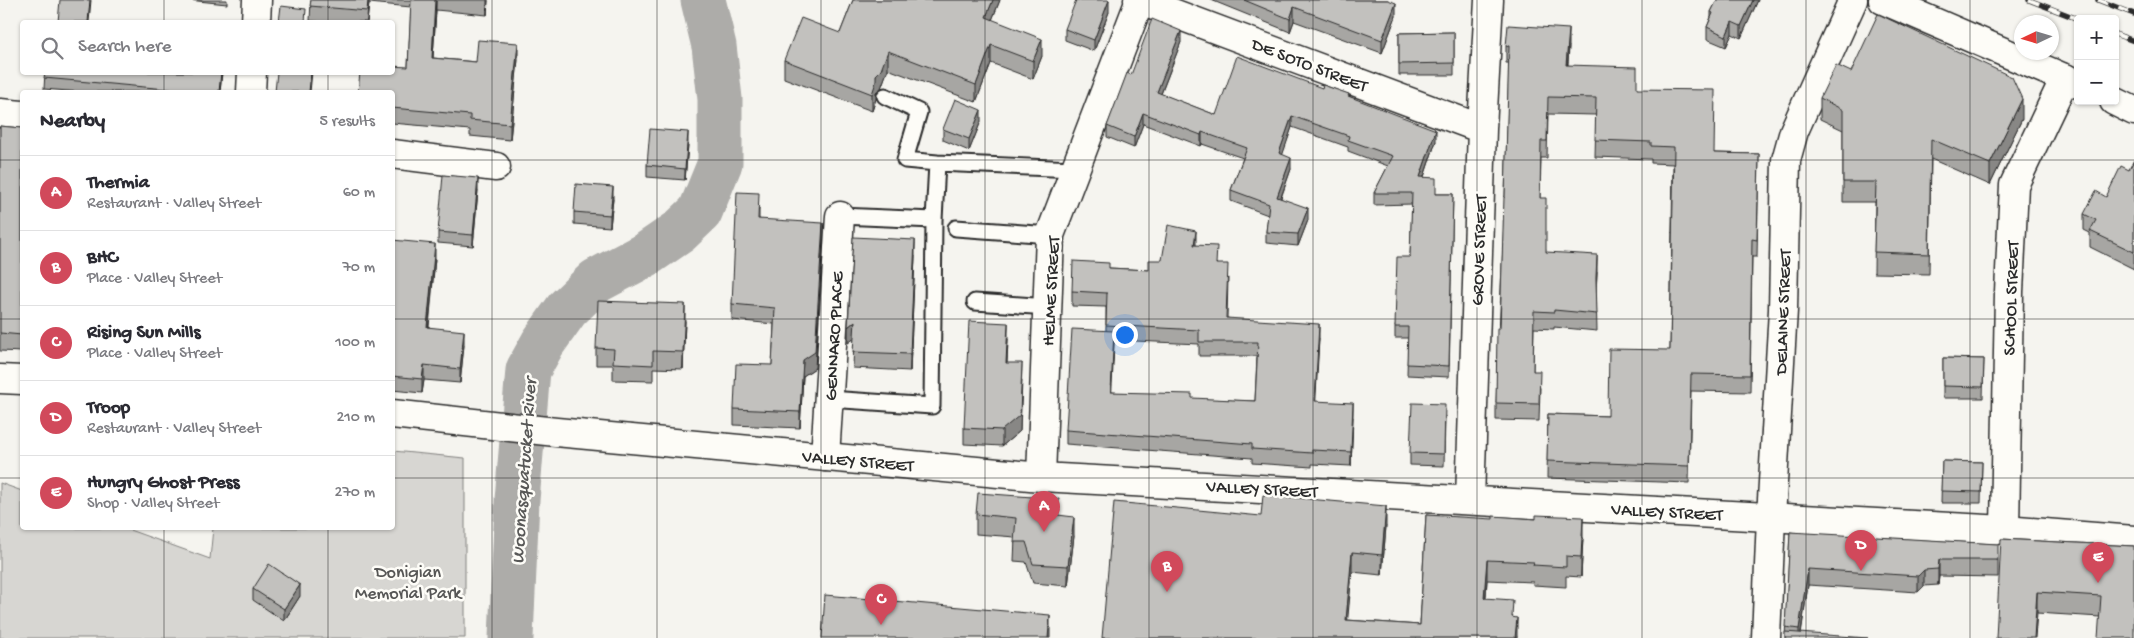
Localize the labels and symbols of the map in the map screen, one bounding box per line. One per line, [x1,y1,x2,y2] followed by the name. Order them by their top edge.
[2014,15,2059,60] north arrow
[1247,34,1371,98] street label: DE SOTO STREET
[1468,193,1493,306] street label: GROVE STREET
[1039,235,1066,347] street label: HELME STREET
[2000,239,2025,356] street label: SCHOOL STREET
[1772,248,1797,376] street label: DELAINE STREET
[822,270,849,401] street label: GENNARO PLACE
[1112,322,1138,348] your location
[508,373,544,565] water label: Woonasquatucket River
[800,447,915,478] street label: VALLEY STREET
[1205,477,1319,504] street label: VALLEY STREET
[1028,491,1060,532] pin: A
[1610,500,1724,527] street label: VALLEY STREET
[1845,530,1877,571] pin: D
[2082,542,2114,583] pin: E
[1151,551,1183,592] pin: B
[355,563,463,605] park label: Donigian Memorial Park
[865,584,897,625] pin: C

